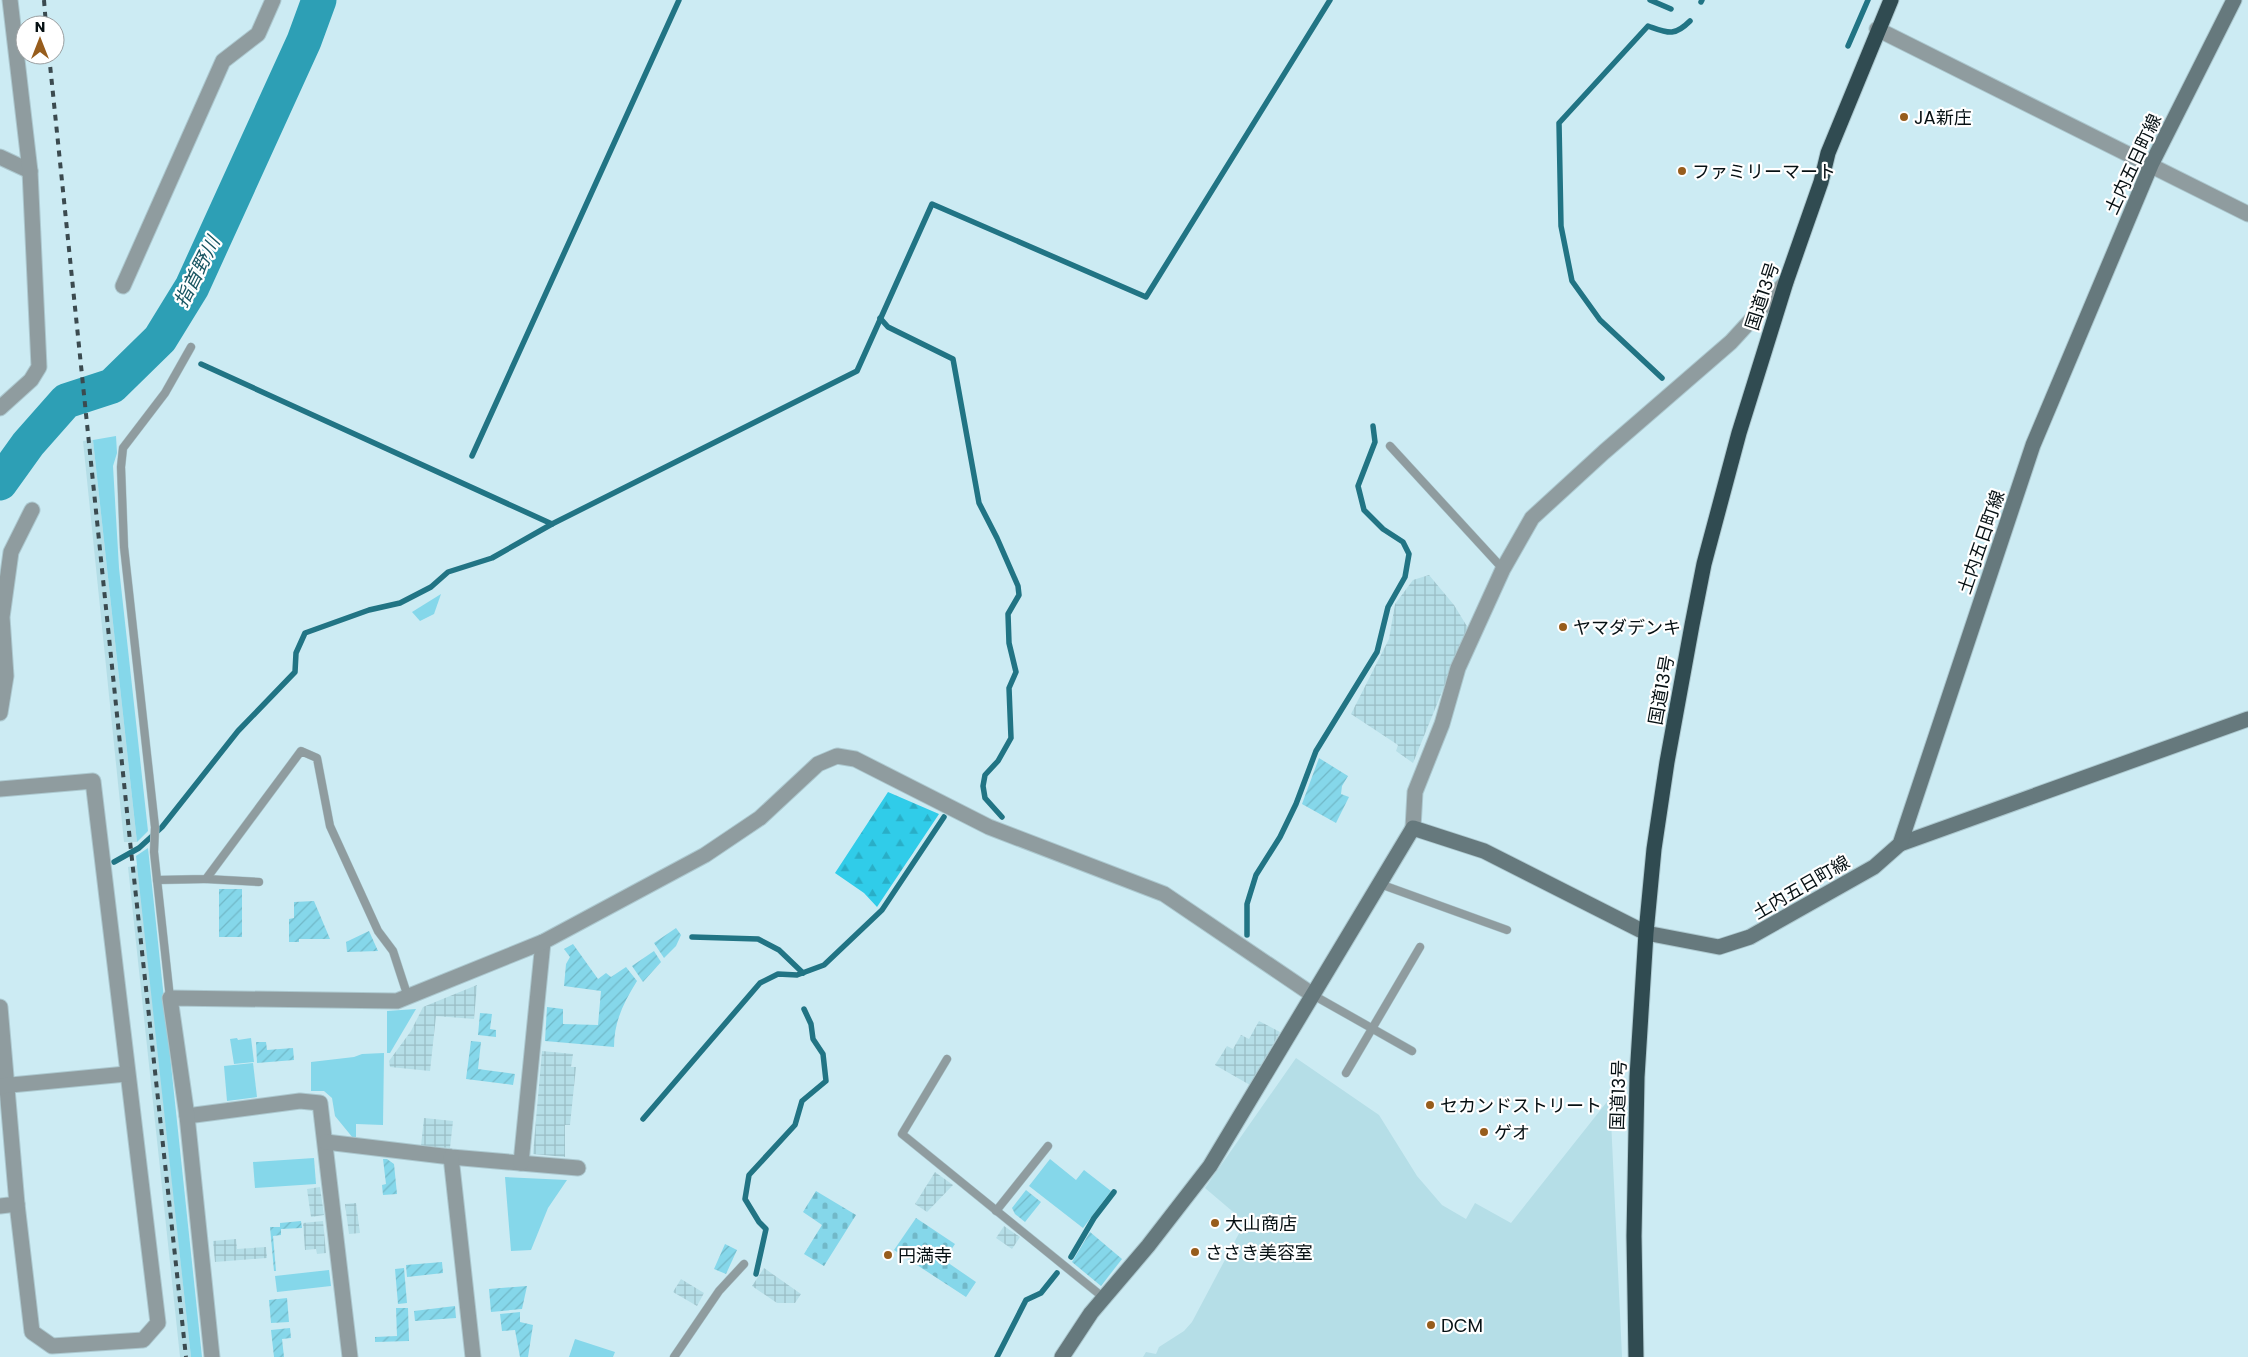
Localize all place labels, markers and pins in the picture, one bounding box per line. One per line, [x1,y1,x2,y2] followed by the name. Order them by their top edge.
[1914,105,1972,130] place label: JA新庄
[1898,111,1910,123] marker: JA新庄
[1692,159,1836,184] place label: ファミリーマート
[1676,165,1688,177] marker: ファミリーマート
[1573,615,1681,640] place label: ヤマダデンキ
[1557,621,1569,633] marker: ヤマダデンキ
[1440,1093,1602,1118] place label: セカンドストリート
[1424,1099,1436,1111] marker: セカンドストリート
[1494,1120,1530,1145] place label: ゲオ
[1478,1126,1490,1138] marker: ゲオ
[1225,1211,1297,1236] place label: 大山商店
[1209,1217,1221,1229] marker: 大山商店
[1205,1240,1313,1265] place label: ささき美容室
[898,1243,952,1268] place label: 円満寺
[1189,1246,1201,1258] marker: ささき美容室
[882,1249,894,1261] marker: 円満寺
[1441,1313,1483,1338] place label: DCM
[1425,1319,1437,1331] marker: DCM

